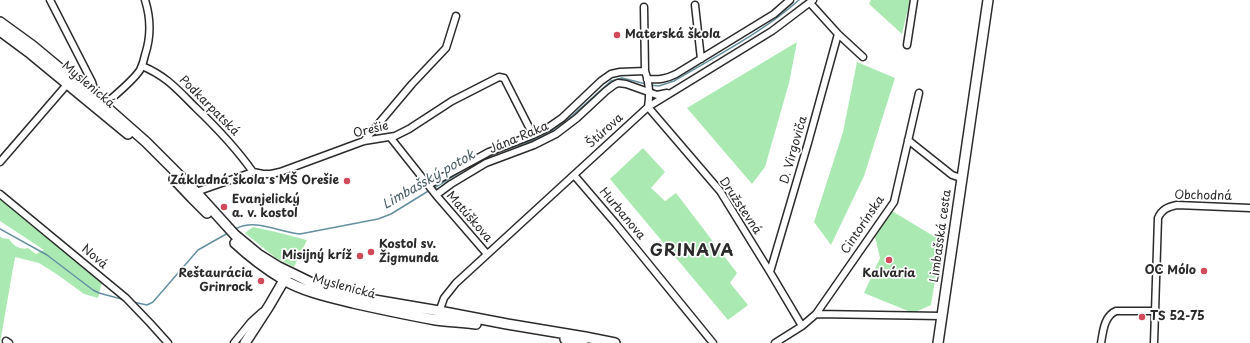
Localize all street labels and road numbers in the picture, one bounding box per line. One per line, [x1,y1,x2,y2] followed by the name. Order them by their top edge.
[59,59,117,111] street label: Myslenická
[176,73,242,139] street label: Podkarpatská
[584,111,626,151] street label: Štúrova
[777,114,811,186] street label: D. Virgoviča
[352,119,390,141] street label: Orešie
[487,119,551,157] street label: Jána Raka
[716,175,764,237] street label: Družstevná
[596,185,648,243] street label: Hurbanova
[1174,188,1232,204] street label: Obchodná
[443,189,495,245] street label: Matúškova
[927,189,955,283] street label: Limbašská cesta
[838,193,888,257] street label: Cintorínska
[78,242,110,272] street label: Nová
[311,272,377,302] street label: Myslenická

